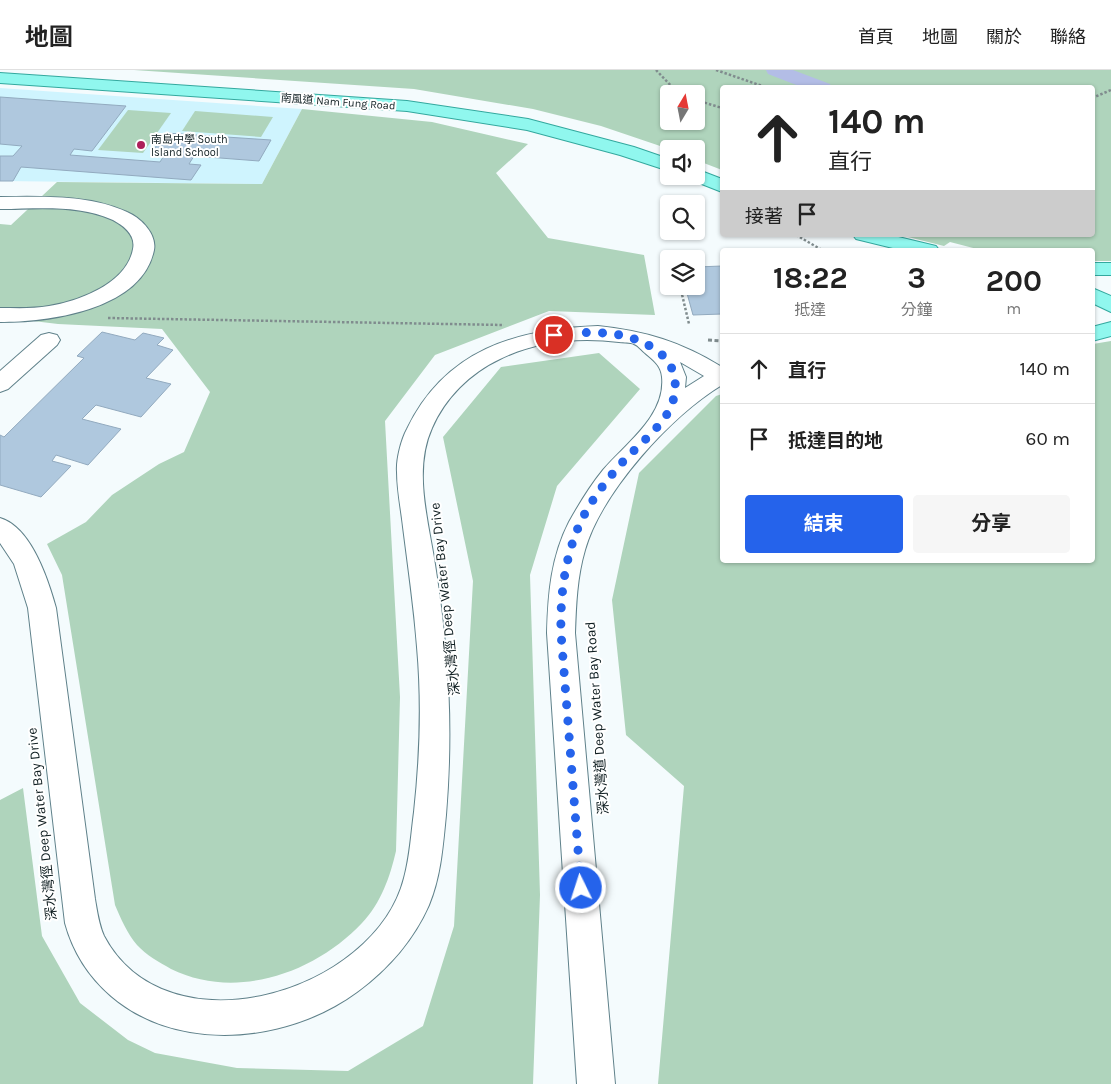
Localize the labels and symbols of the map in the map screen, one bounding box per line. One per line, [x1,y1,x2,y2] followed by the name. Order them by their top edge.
[660,85,705,130] north arrow
[280,92,396,112] street label: 南風道 Nam Fung Road
[151,133,228,159] place label: 南島中學 South Island School
[135,139,147,151] marker: 南島中學 South Island School
[533,314,575,356] pin
[426,502,464,696] street label: 深水灣徑 Deep Water Bay Drive
[582,621,612,815] street label: 深水灣道 Deep Water Bay Road
[23,727,61,921] street label: 深水灣徑 Deep Water Bay Drive
[554,861,606,913] position arrow

